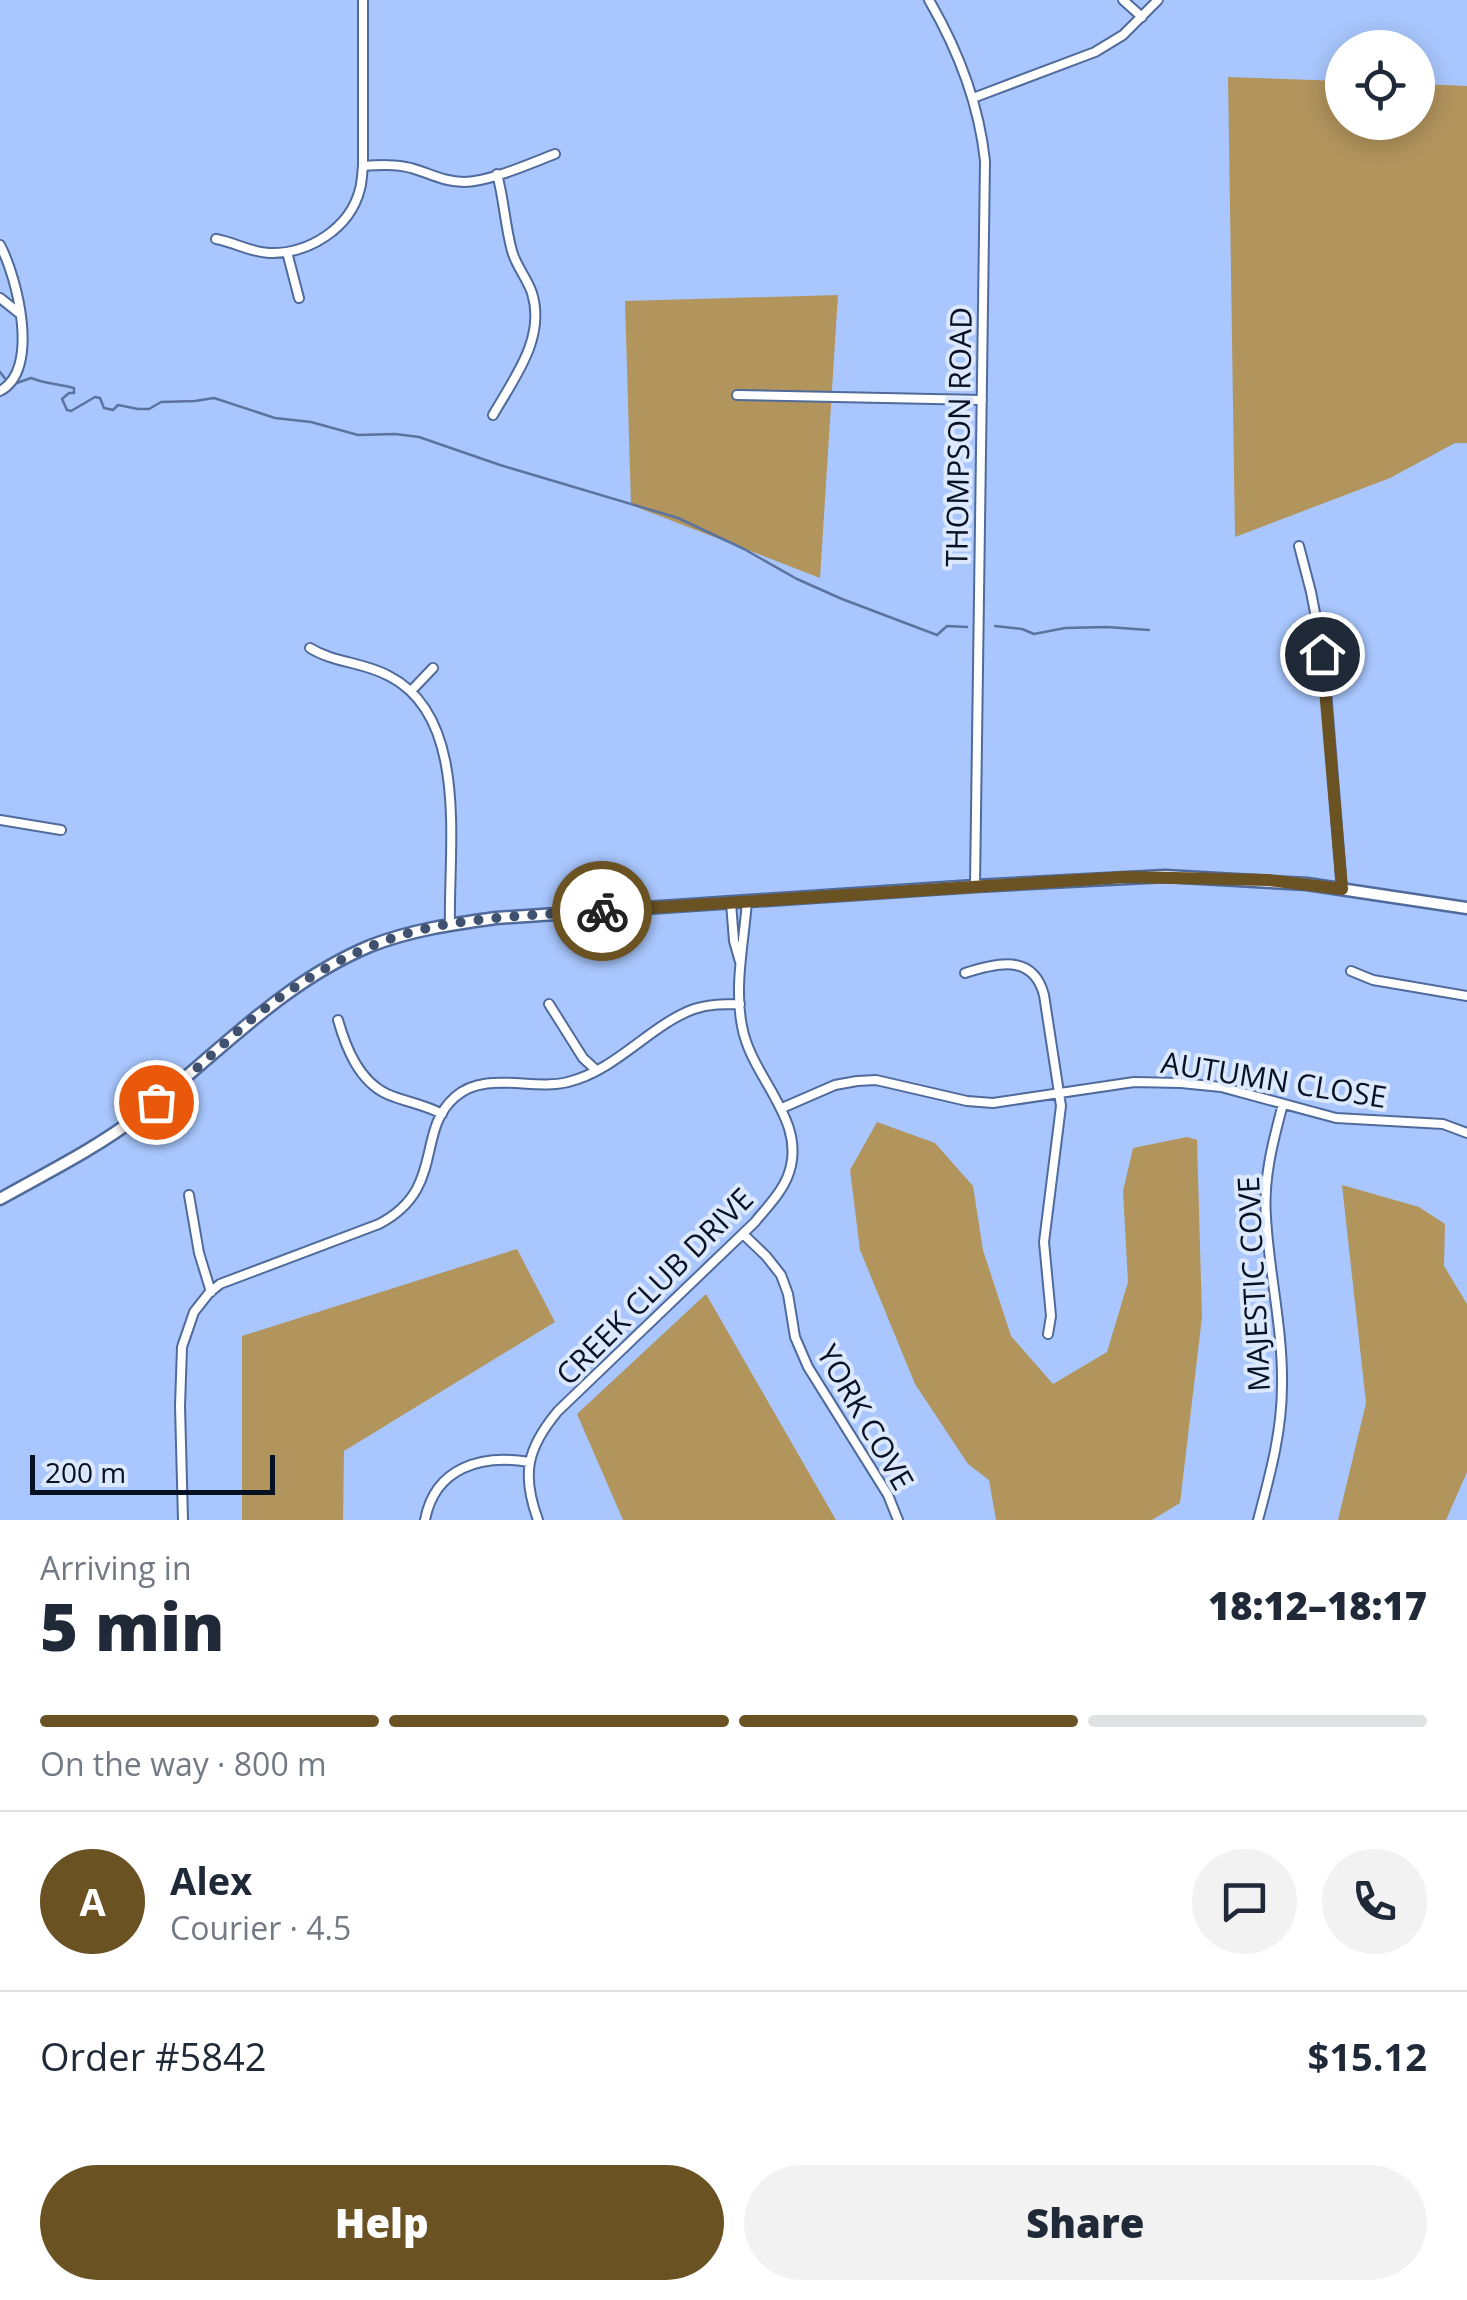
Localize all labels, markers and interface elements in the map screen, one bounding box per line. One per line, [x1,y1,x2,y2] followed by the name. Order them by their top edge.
[1325,30,1435,140] map controls
[1325,30,1435,140] button: locate
[935,307,981,567] street label: THOMPSON ROAD
[1280,612,1365,697] pin
[1295,627,1350,682] icon: home
[552,861,652,961] courier
[575,884,630,939] icon: bike
[1158,1041,1390,1117] street label: AUTUMN CLOSE
[114,1060,199,1145] pin
[129,1075,184,1130] icon: bag
[1227,1175,1279,1393] street label: MAJESTIC COVE
[546,1178,762,1394] street label: CREEK CLUB DRIVE
[808,1337,924,1497] street label: YORK COVE
[30,1450,275,1494] scale bar
[45,1453,126,1491] text: 200 m
[40,1546,192,1589] text: Arriving in
[1208,1579,1427,1631] text: 18:12–18:17
[40,1582,225,1670] text: 5 min
[40,1742,327,1785] text: On the way · 800 m
[1192,1849,1297,1954] button: chat
[1322,1849,1427,1954] button: phone
[170,1854,252,1906] text: Alex
[79,1875,106,1927] text: A
[170,1906,351,1949] text: Courier · 4.5
[40,2030,267,2082] text: Order #5842
[1308,2030,1427,2082] text: $15.12
[40,2165,724,2280] button: Help
[744,2165,1427,2280] button: Share

